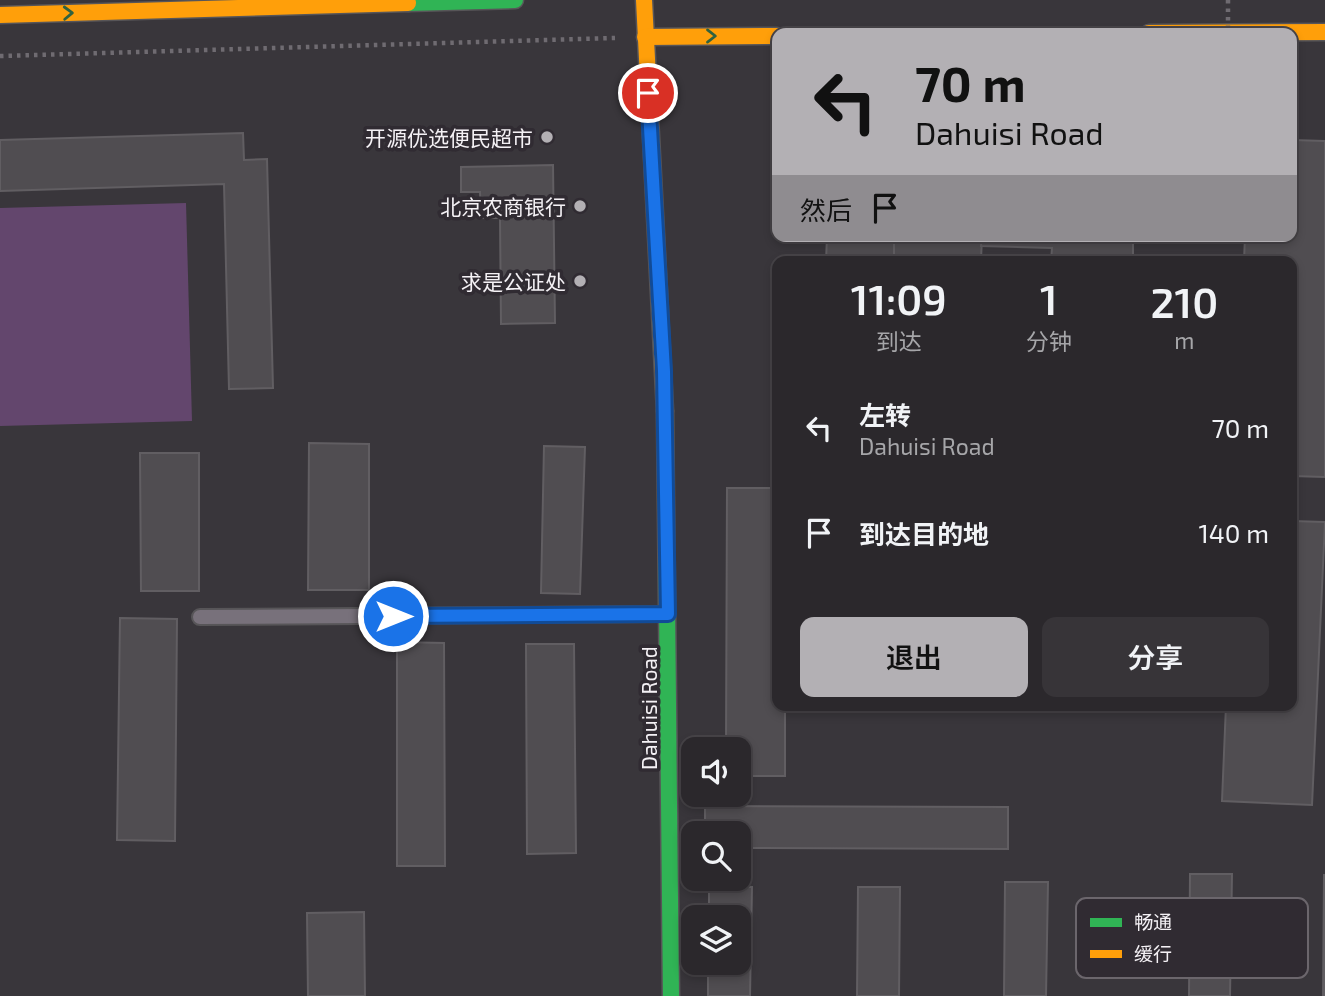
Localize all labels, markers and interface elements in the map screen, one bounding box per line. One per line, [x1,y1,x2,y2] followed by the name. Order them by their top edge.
[63,6,74,21] one-way arrow
[706,28,717,44] one-way arrow
[915,53,1026,112] text: 70 m
[800,56,891,147] icon: left
[618,63,678,123] pin
[629,74,667,112] icon: arrive
[915,113,1104,151] text: Dahuisi Road
[365,125,533,150] place label: 开源优选便民超市
[539,129,555,145] marker: 开源优选便民超市
[866,189,904,227] icon: arrive
[440,194,566,219] place label: 北京农商银行
[800,194,852,225] text: 然后
[572,198,588,214] marker: 北京农商银行
[461,269,566,294] place label: 求是公证处
[572,273,588,289] marker: 求是公证处
[851,273,947,323] text: 11:09
[1040,273,1057,323] text: 1
[1151,276,1218,326] text: 210
[1174,326,1194,354] text: m
[876,327,922,355] text: 到达
[1026,327,1072,355] text: 分钟
[859,399,911,430] text: 左转
[800,409,838,447] icon: left
[1211,412,1269,443] text: 70 m
[859,432,995,460] text: Dahuisi Road
[800,514,838,552] icon: arrive
[1198,517,1269,548] text: 140 m
[859,518,989,549] text: 到达目的地
[356,579,430,653] position arrow
[800,617,1028,697] button: 退出
[1042,617,1269,697] button: 分享
[636,646,661,770] street label: Dahuisi Road
[681,737,751,975] map controls
[681,737,751,807] button: sound
[681,821,751,891] button: search
[1076,898,1308,978] legend
[681,905,751,975] button: layers
[1134,910,1172,933] text: 畅通
[1134,942,1172,965] text: 缓行

